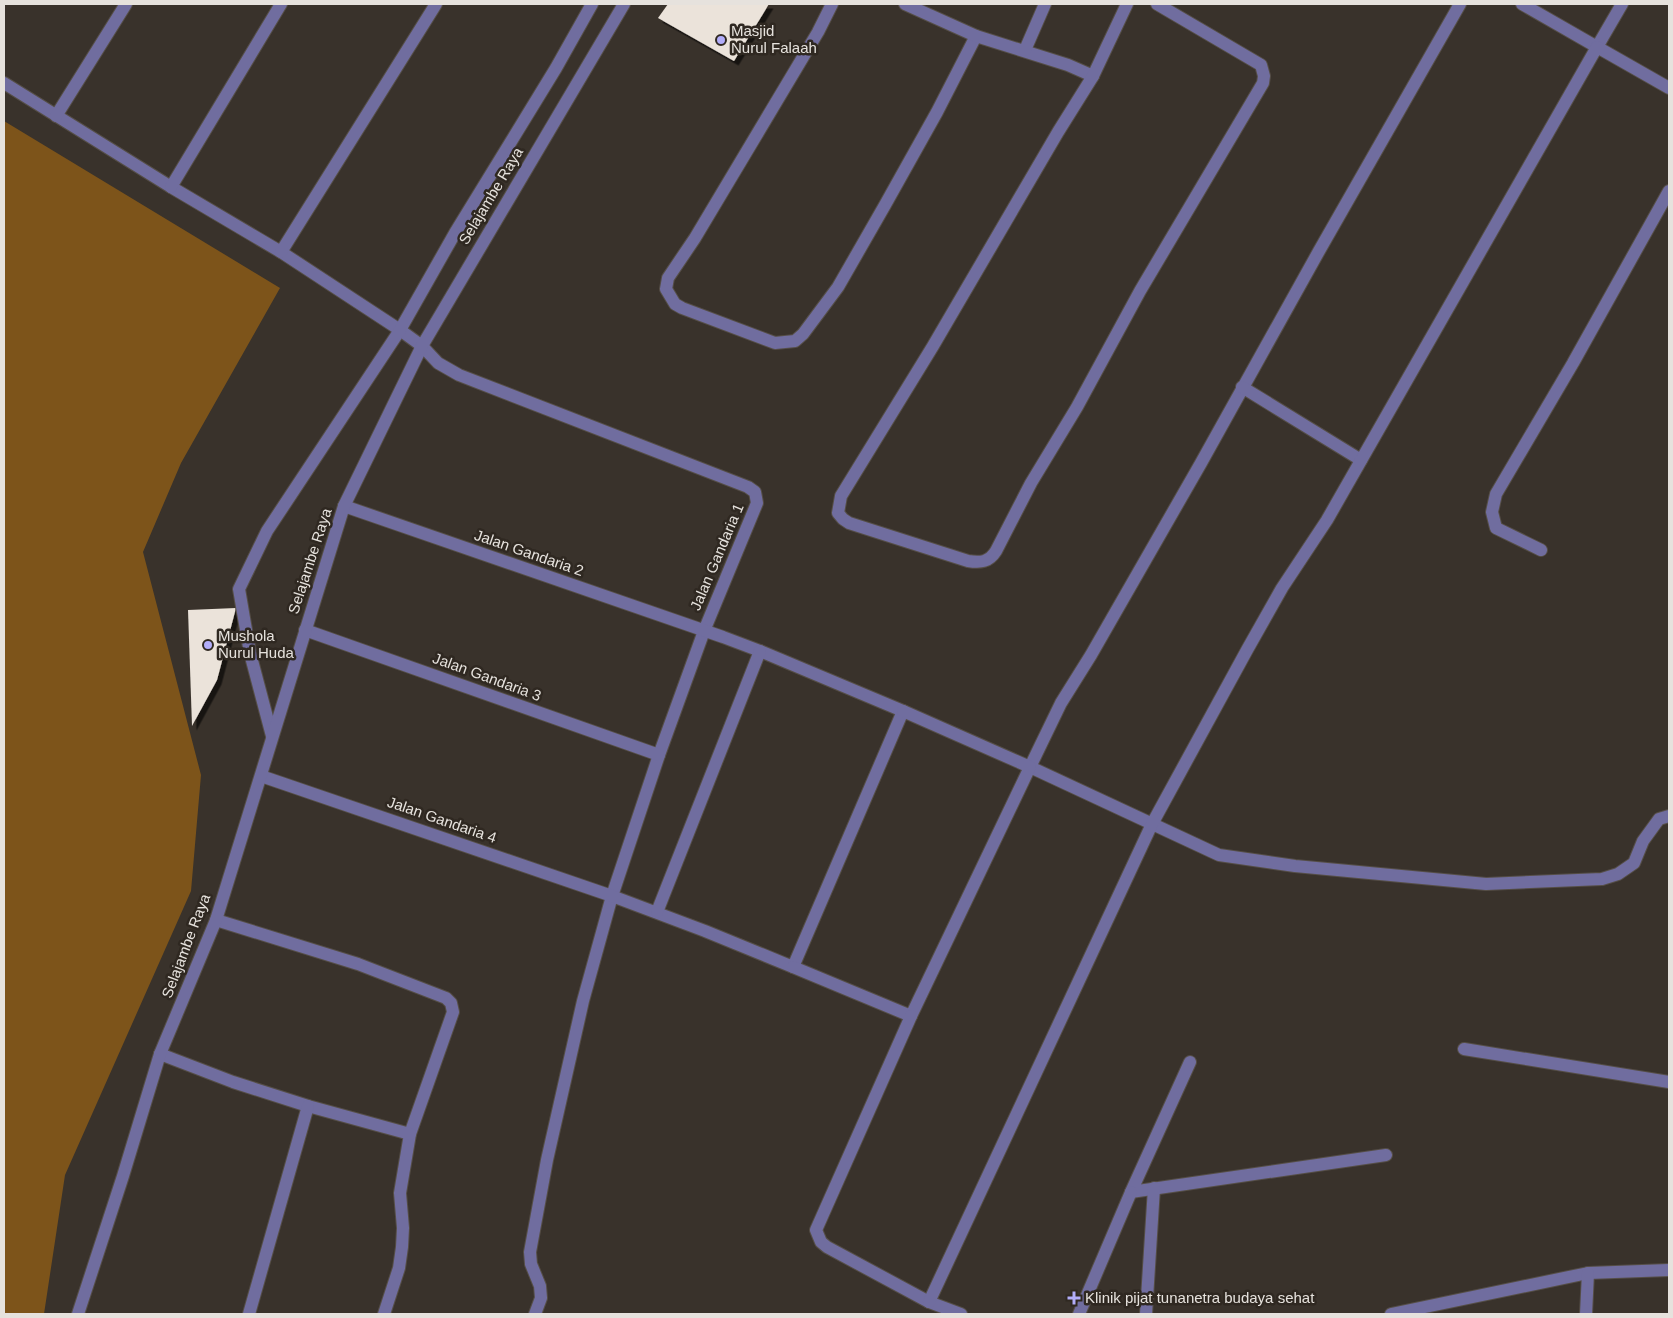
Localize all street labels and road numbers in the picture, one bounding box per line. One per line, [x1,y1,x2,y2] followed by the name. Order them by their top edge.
[455,144,527,247] street label: Selajambe Raya
[686,501,747,613] street label: Jalan Gandaria 1
[284,505,335,616] street label: Selajambe Raya
[472,526,586,579] street label: Jalan Gandaria 2
[431,649,544,704] street label: Jalan Gandaria 3
[385,793,499,846] street label: Jalan Gandaria 4
[158,891,213,1000] street label: Selajambe Raya

